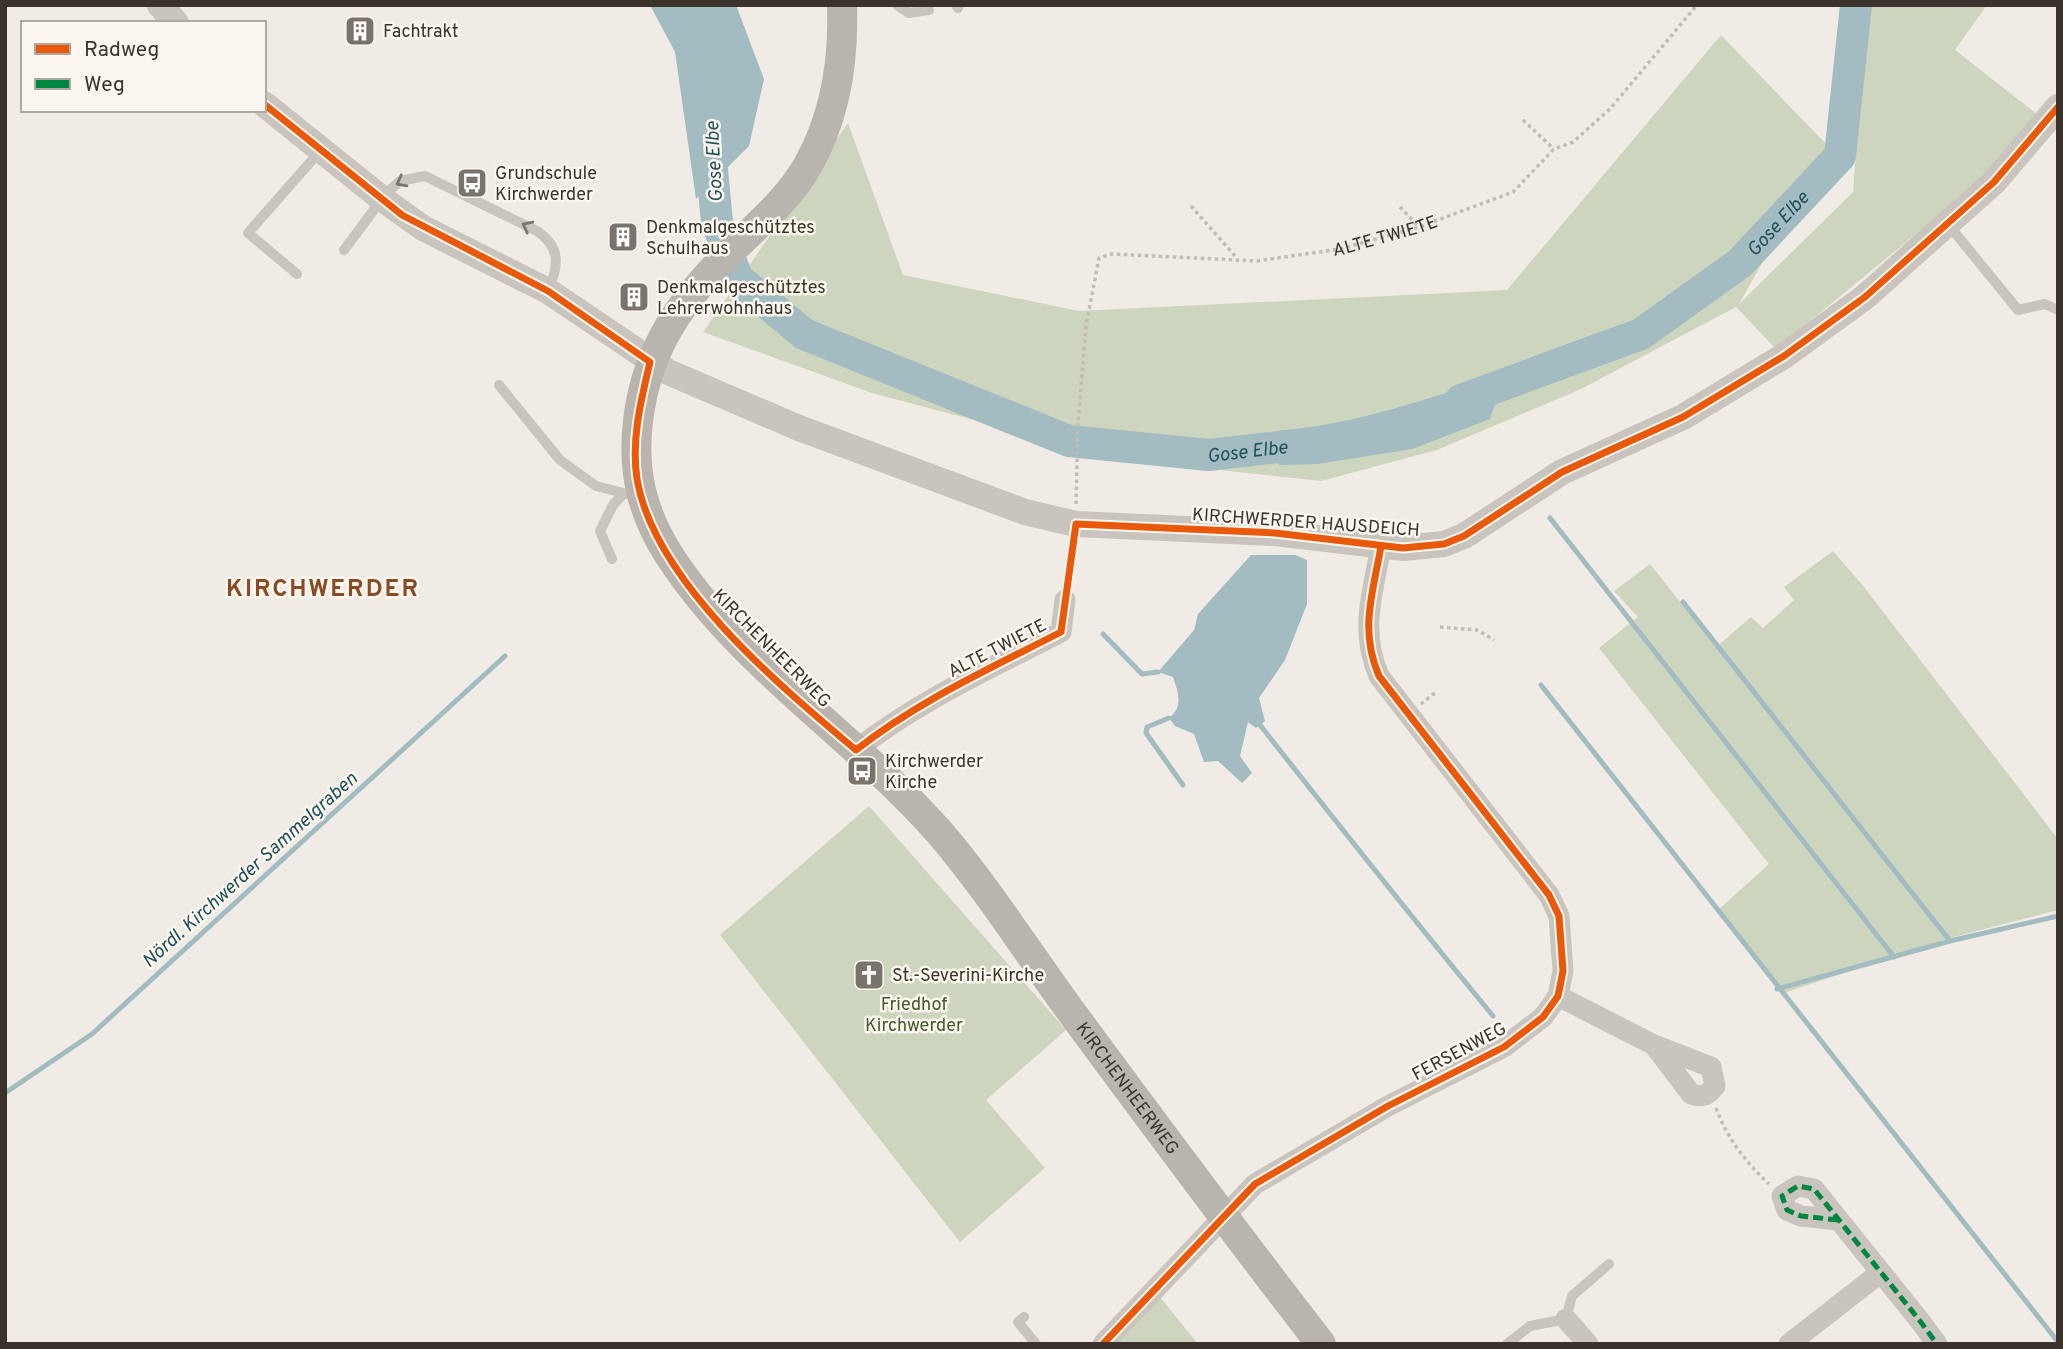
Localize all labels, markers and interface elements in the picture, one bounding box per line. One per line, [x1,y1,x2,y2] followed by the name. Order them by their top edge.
[343,14,377,48] building icon: Fachtrakt
[21,21,266,112] legend
[383,21,459,44] place label: Fachtrakt
[84,37,159,64] text: Radweg
[84,72,125,99] text: Weg
[701,121,729,203] water label: Gose Elbe
[495,163,597,207] place label: Grundschule Kirchwerder
[455,166,489,200] bus stop icon: Grundschule Kirchwerder
[395,174,408,188] one-way arrow
[1742,187,1815,262] water label: Gose Elbe
[1332,211,1441,263] street label: ALTE TWIETE
[646,217,815,261] place label: Denkmalgeschütztes Schulhaus
[606,220,640,254] building icon: Denkmalgeschütztes Schulhaus
[522,221,534,234] one-way arrow
[657,277,826,321] place label: Denkmalgeschütztes Lehrerwohnhaus
[617,280,651,314] building icon: Denkmalgeschütztes Lehrerwohnhaus
[1206,436,1289,469] water label: Gose Elbe
[1191,504,1421,543] street label: KIRCHWERDER HAUSDEICH
[226,575,420,605] district label: KIRCHWERDER
[707,585,835,713] street label: KIRCHENHEERWEG
[945,615,1051,684] street label: ALTE TWIETE
[885,751,983,795] place label: Kirchwerder Kirche
[845,754,879,788] bus stop icon: Kirchwerder Kirche
[138,767,364,974] water label: Nördl. Kirchwerder Sammelgraben
[852,958,886,992] church icon: St.-Severini-Kirche
[892,965,1044,988] place label: St.-Severini-Kirche
[865,994,963,1038] park label: Friedhof Kirchwerder
[1070,1018,1183,1160] street label: KIRCHENHEERWEG
[1408,1018,1511,1087] street label: FERSENWEG

